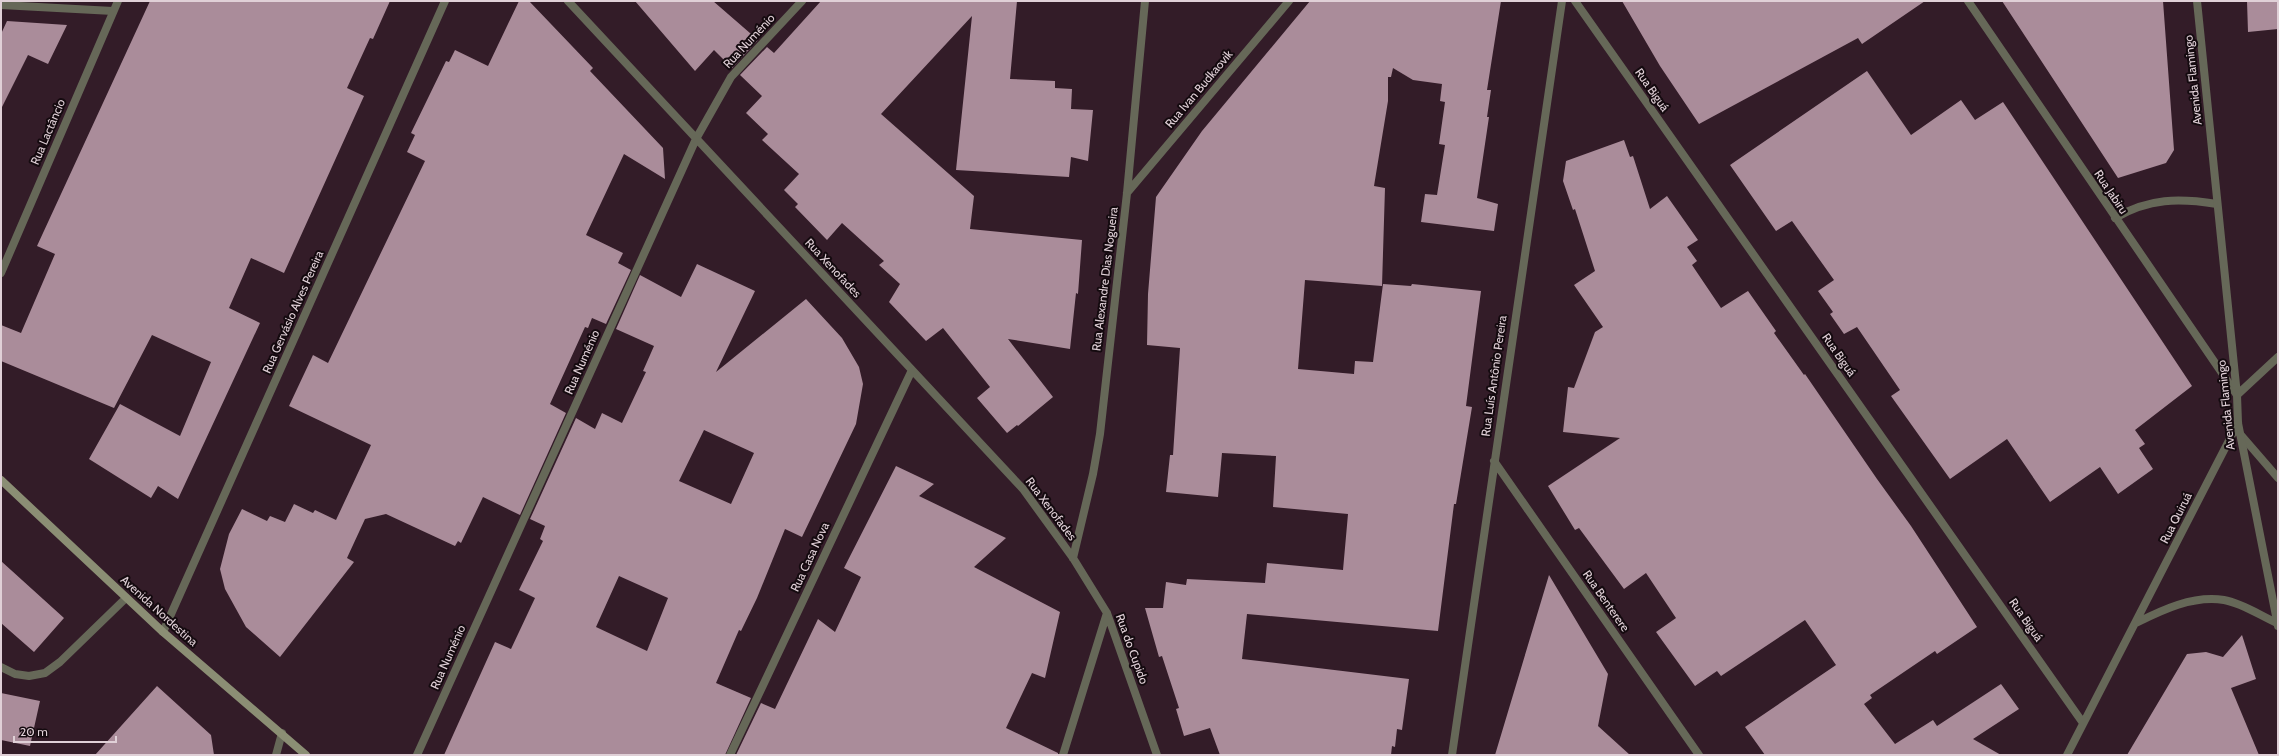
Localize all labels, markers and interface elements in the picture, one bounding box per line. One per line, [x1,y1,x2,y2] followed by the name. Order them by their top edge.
[720,10,778,71] street label: Rua Numénio
[2180,34,2205,126] street label: Avenida Flamingo
[1162,46,1236,131] street label: Rua Ivan Budkaovik
[1632,65,1673,114] street label: Rua Biguá
[27,96,68,167] street label: Rua Lactâncio
[2091,167,2132,217] street label: Rua Jabiru
[1088,206,1121,352] street label: Rua Alexandre Dias Nogueira
[802,235,865,300] street label: Rua Xenofades
[259,248,326,375] street label: Rua Gervásio Alves Pereira
[1478,314,1509,437] street label: Rua Luís Antônio Pereira
[561,327,603,396] street label: Rua Numénio
[1819,330,1860,379] street label: Rua Biguá
[2213,359,2238,451] street label: Avenida Flamingo
[1023,474,1080,543] street label: Rua Xenofades
[2156,489,2195,546] street label: Rua Quiruá
[787,520,832,594] street label: Rua Casa Nova
[1580,567,1633,634] street label: Rua Benterere
[118,572,201,649] street label: Avenida Nordestina
[2006,595,2047,644] street label: Rua Biguá
[1113,612,1152,686] street label: Rua do Cupido
[427,622,469,691] street label: Rua Numénio
[14,718,116,744] scale bar
[20,724,48,739] text: 20 m

